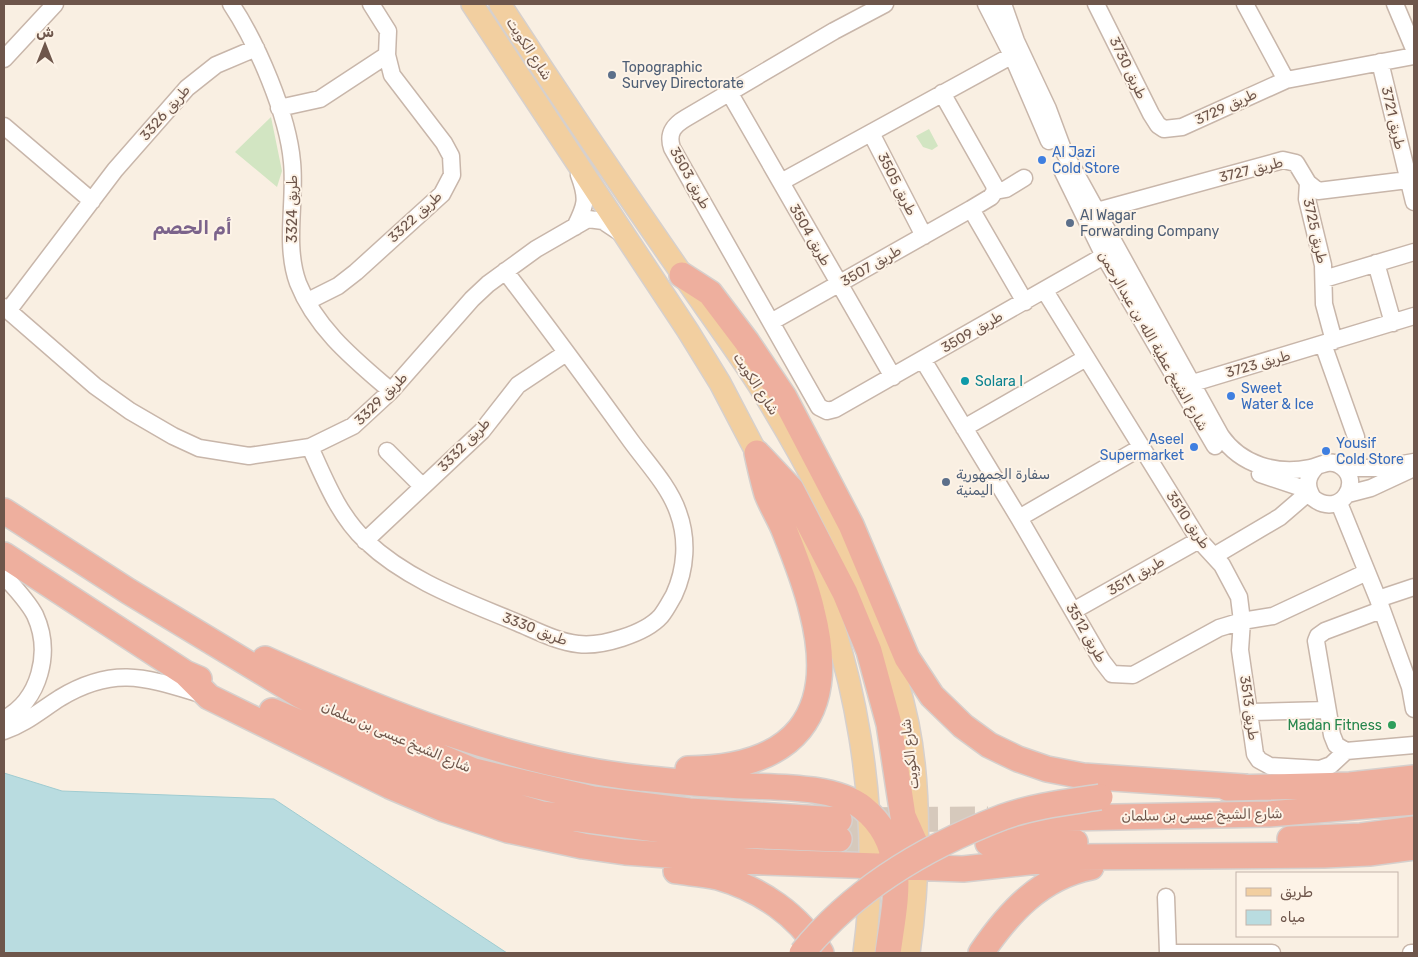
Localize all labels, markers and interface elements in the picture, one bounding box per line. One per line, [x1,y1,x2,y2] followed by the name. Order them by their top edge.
[501,15,555,85] street label: شارع الكويت
[20,20,70,70] north arrow
[36,24,54,41] text: ش
[1106,34,1150,102] street label: طريق 3730
[622,59,744,92] place label: Topographic Survey Directorate
[606,69,618,81] marker: Topographic Survey Directorate
[136,82,194,144] street label: طريق 3326
[1192,85,1260,129] street label: طريق 3729
[1378,85,1409,151] street label: طريق 3721
[666,144,714,212] street label: طريق 3503
[1052,144,1120,177] place label: Al Jazi Cold Store
[874,150,920,218] street label: طريق 3505
[1036,154,1048,166] marker: Al Jazi Cold Store
[1217,154,1285,186] street label: طريق 3727
[284,175,301,243] street label: طريق 3324
[385,188,446,246] street label: طريق 3322
[1299,197,1331,265] street label: طريق 3725
[785,201,835,269] street label: طريق 3504
[1080,207,1219,240] place label: Al Wagar Forwarding Company
[152,216,232,241] district label: أم الحصم
[1064,217,1076,229] marker: Al Wagar Forwarding Company
[838,242,904,290] street label: طريق 3507
[1093,248,1212,435] street label: شارع الشيخ عطية الله بن عبدالرحمن
[938,308,1006,356] street label: طريق 3509
[1224,347,1292,381] street label: طريق 3723
[728,350,782,420] street label: شارع الكويت
[351,369,411,429] street label: طريق 3329
[975,373,1023,390] place label: Solara I
[959,375,971,387] marker: Solara I
[1241,380,1314,413] place label: Sweet Water & Ice
[1225,390,1237,402] marker: Sweet Water & Ice
[434,415,494,475] street label: طريق 3332
[1100,431,1185,464] place label: Aseel Supermarket
[1336,435,1404,468] place label: Yousif Cold Store
[1188,441,1200,453] marker: Aseel Supermarket
[1320,445,1332,457] marker: Yousif Cold Store
[956,466,1050,499] place label: سفارة الجمهورية اليمنية
[940,476,952,488] marker: سفارة الجمهورية اليمنية
[1163,488,1214,552] street label: طريق 3510
[1104,553,1168,599] street label: طريق 3511
[1062,601,1110,666] street label: طريق 3512
[500,609,570,649] street label: طريق 3330
[1236,674,1262,742] street label: طريق 3513
[318,698,473,778] street label: شارع الشيخ عيسى بن سلمان
[897,717,925,790] street label: شارع الكويت
[1288,717,1382,734] place label: Madan Fitness
[1386,719,1398,731] marker: Madan Fitness
[1121,805,1283,827] street label: شارع الشيخ عيسى بن سلمان
[1236,872,1398,937] legend
[1280,883,1313,901] text: طريق
[1280,908,1305,926] text: مياه

